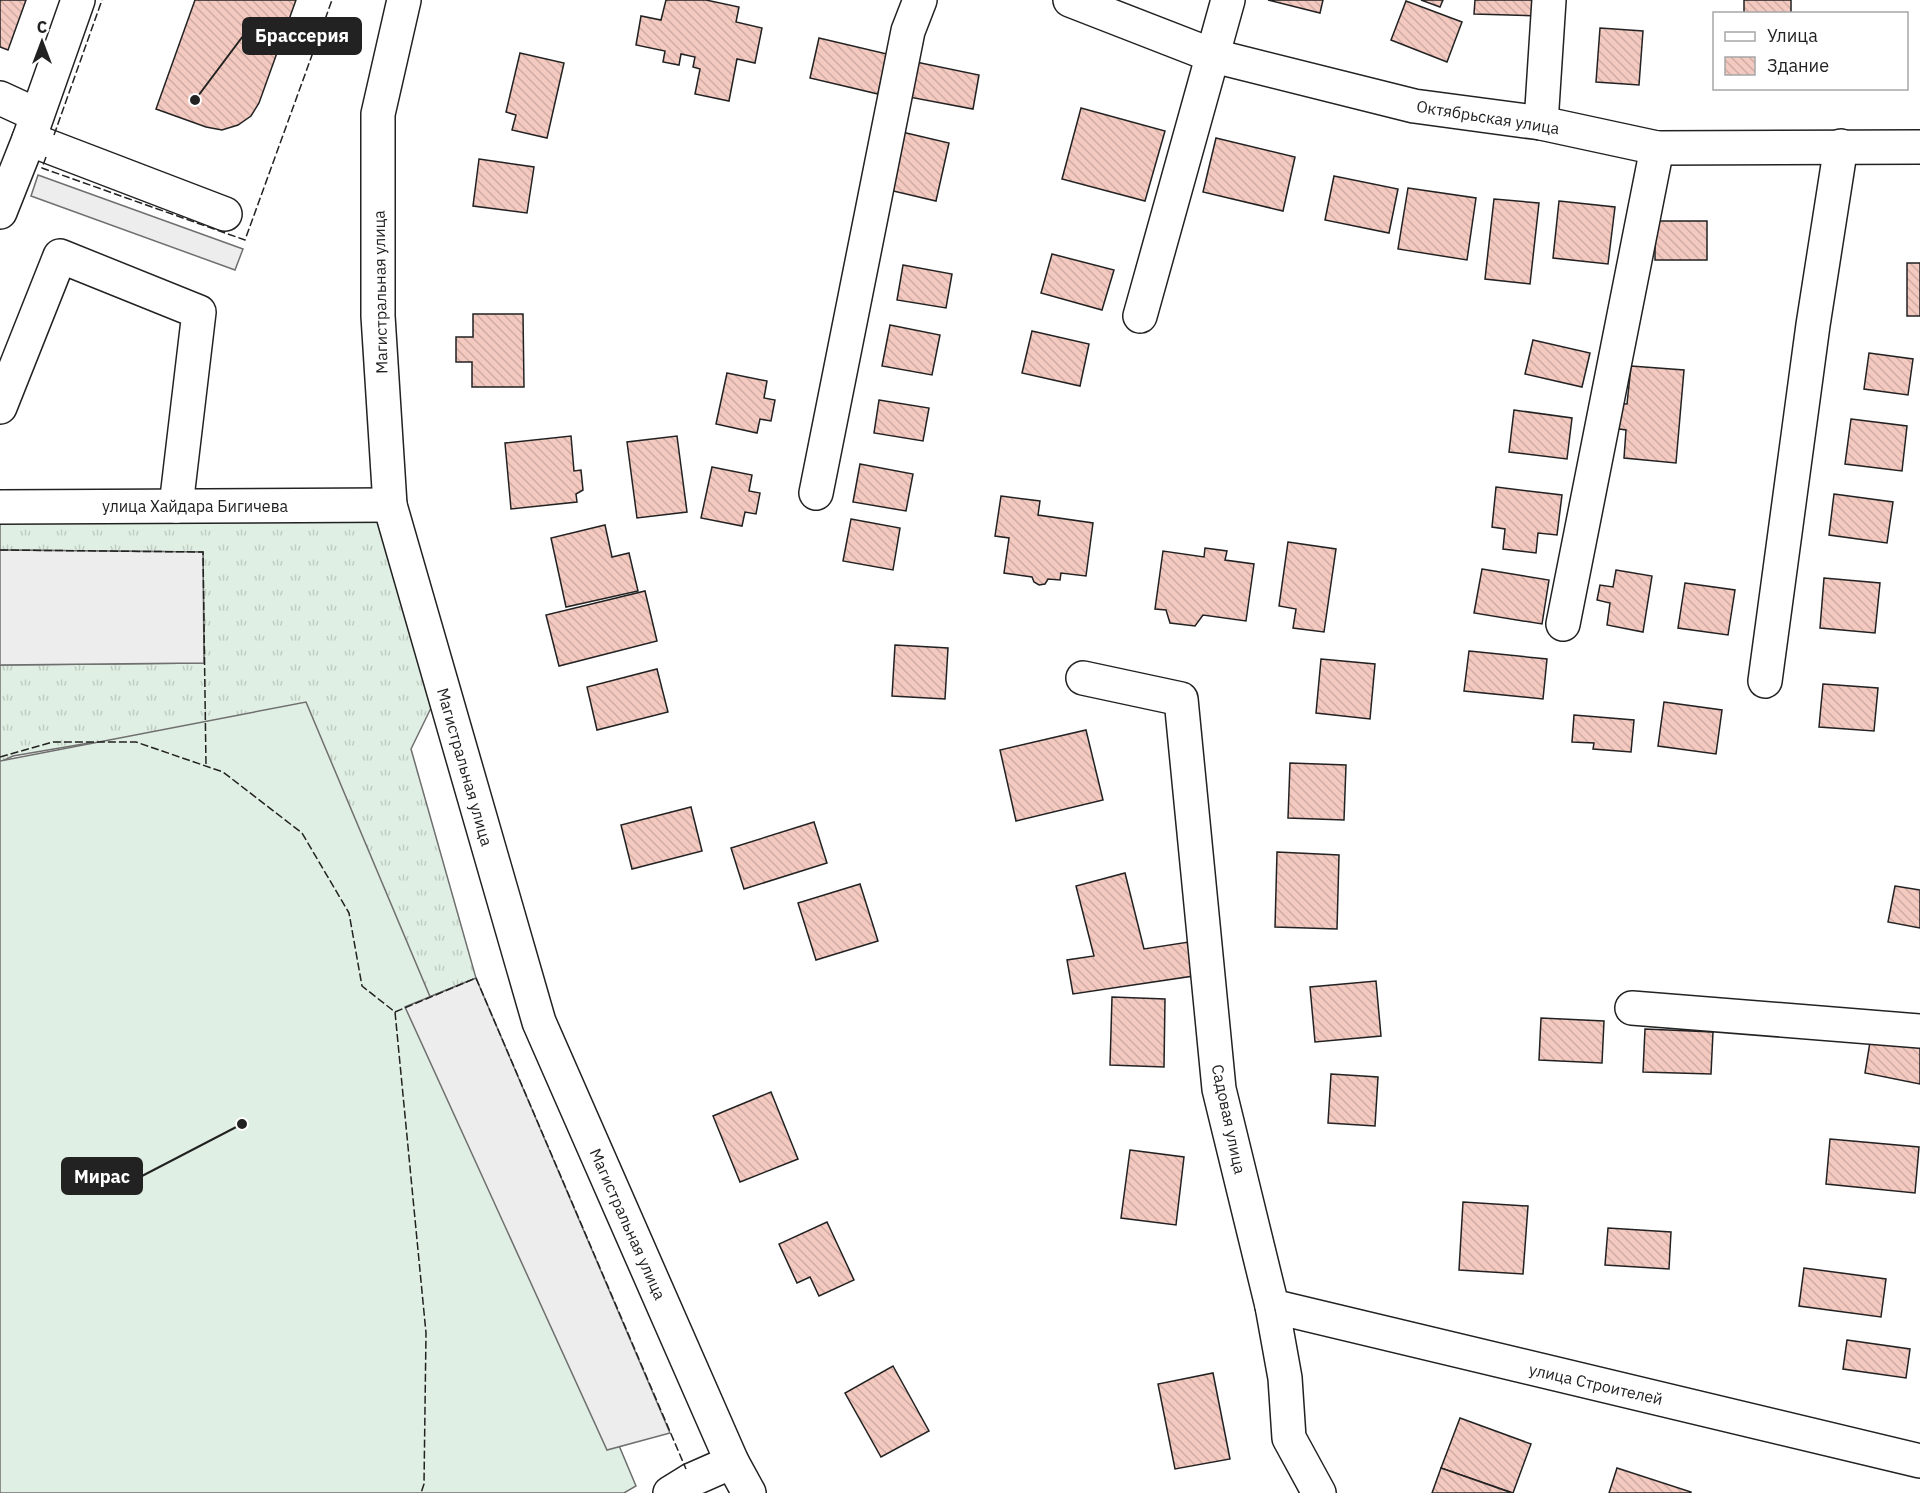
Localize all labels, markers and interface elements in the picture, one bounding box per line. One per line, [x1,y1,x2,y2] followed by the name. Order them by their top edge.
[12,12,72,72] north arrow
[1713,12,1908,90] legend
[37,17,47,37] text: С
[243,18,361,54] callout: Брассерия
[255,24,349,47] text: Брассерия
[1767,24,1818,47] text: Улица
[1767,54,1829,77] text: Здание
[1415,96,1561,138] street label: Октябрьская улица
[369,210,391,374] street label: Магистральная улица
[102,496,289,516] street label: улица Хайдара Бигичева
[433,686,497,849] street label: Магистральная улица
[1208,1062,1250,1176] street label: Садовая улица
[586,1145,671,1303] street label: Магистральная улица
[62,1158,142,1194] callout: Мирас
[74,1165,130,1188] text: Мирас
[1527,1359,1665,1409] street label: улица Строителей

